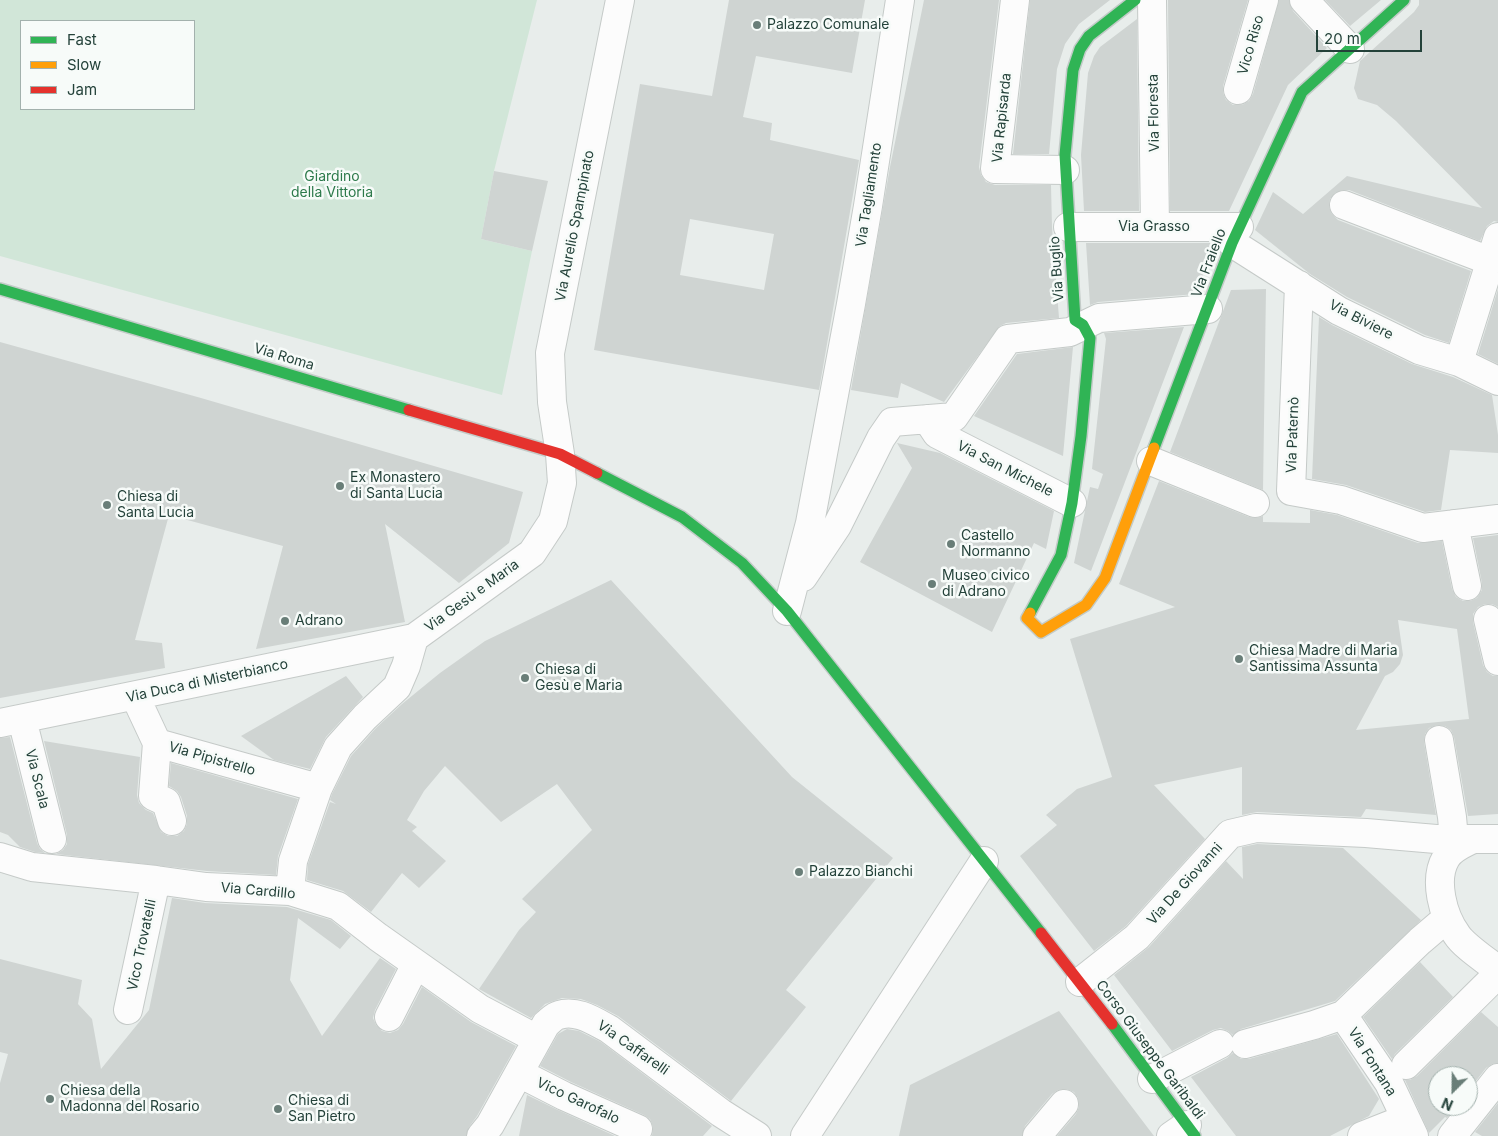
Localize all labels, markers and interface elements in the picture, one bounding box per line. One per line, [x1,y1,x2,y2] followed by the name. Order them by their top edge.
[1234,13,1268,77] street label: Vico Riso
[767,17,889,33] place label: Palazzo Comunale
[751,19,763,31] marker: Palazzo Comunale
[20,20,195,110] legend
[1318,20,1424,52] scale bar
[1324,29,1360,48] text: 20 m
[67,30,97,49] text: Fast
[67,55,101,74] text: Slow
[989,72,1015,164] street label: Via Rapisarda
[1145,74,1163,152] street label: Via Floresta
[67,80,97,99] text: Jam
[852,142,886,248] street label: Via Tagliamento
[552,149,598,303] street label: Via Aurelio Spampinato
[291,169,373,202] park label: Giardino della Vittoria
[1118,219,1190,235] street label: Via Grasso
[1188,226,1230,300] street label: Via Fraiello
[1046,235,1068,303] street label: Via Buglio
[1326,297,1396,343] street label: Via Biviere
[252,340,316,374] street label: Via Roma
[1283,397,1303,473] street label: Via Paternò
[954,437,1056,501] street label: Via San Michele
[350,470,443,502] place label: Ex Monastero di Santa Lucia
[334,480,346,492] marker: Ex Monastero di Santa Lucia
[117,489,194,522] place label: Chiesa di Santa Lucia
[101,499,113,511] marker: Chiesa di Santa Lucia
[961,528,1030,560] place label: Castello Normanno
[945,538,957,550] marker: Castello Normanno
[422,556,522,636] street label: Via Gesù e Maria
[942,568,1030,600] place label: Museo civico di Adrano
[926,578,938,590] marker: Museo civico di Adrano
[295,613,343,629] place label: Adrano
[279,615,291,627] marker: Adrano
[1249,643,1398,676] place label: Chiesa Madre di Maria Santissima Assunta
[1233,653,1245,665] marker: Chiesa Madre di Maria Santissima Assunta
[125,656,289,706] street label: Via Duca di Misterbianco
[535,662,623,694] place label: Chiesa di Gesù e Maria
[519,672,531,684] marker: Chiesa di Gesù e Maria
[167,739,257,779] street label: Via Pipistrello
[21,747,53,811] street label: Via Scala
[1144,840,1226,928] street label: Via De Giovanni
[809,864,913,880] place label: Palazzo Bianchi
[793,866,805,878] marker: Palazzo Bianchi
[220,879,296,903] street label: Via Cardillo
[124,898,160,992] street label: Vico Trovatelli
[1092,977,1208,1123] street label: Corso Giuseppe Garibaldi
[594,1017,672,1079] street label: Via Caffarelli
[1344,1025,1400,1099] street label: Via Fontana
[1428,1066,1478,1116] north arrow
[534,1074,622,1128] street label: Vico Garofalo
[60,1083,200,1116] place label: Chiesa della Madonna del Rosario
[44,1093,56,1105] marker: Chiesa della Madonna del Rosario
[288,1093,356,1126] place label: Chiesa di San Pietro
[1439,1094,1456,1114] text: N
[272,1103,284,1115] marker: Chiesa di San Pietro

